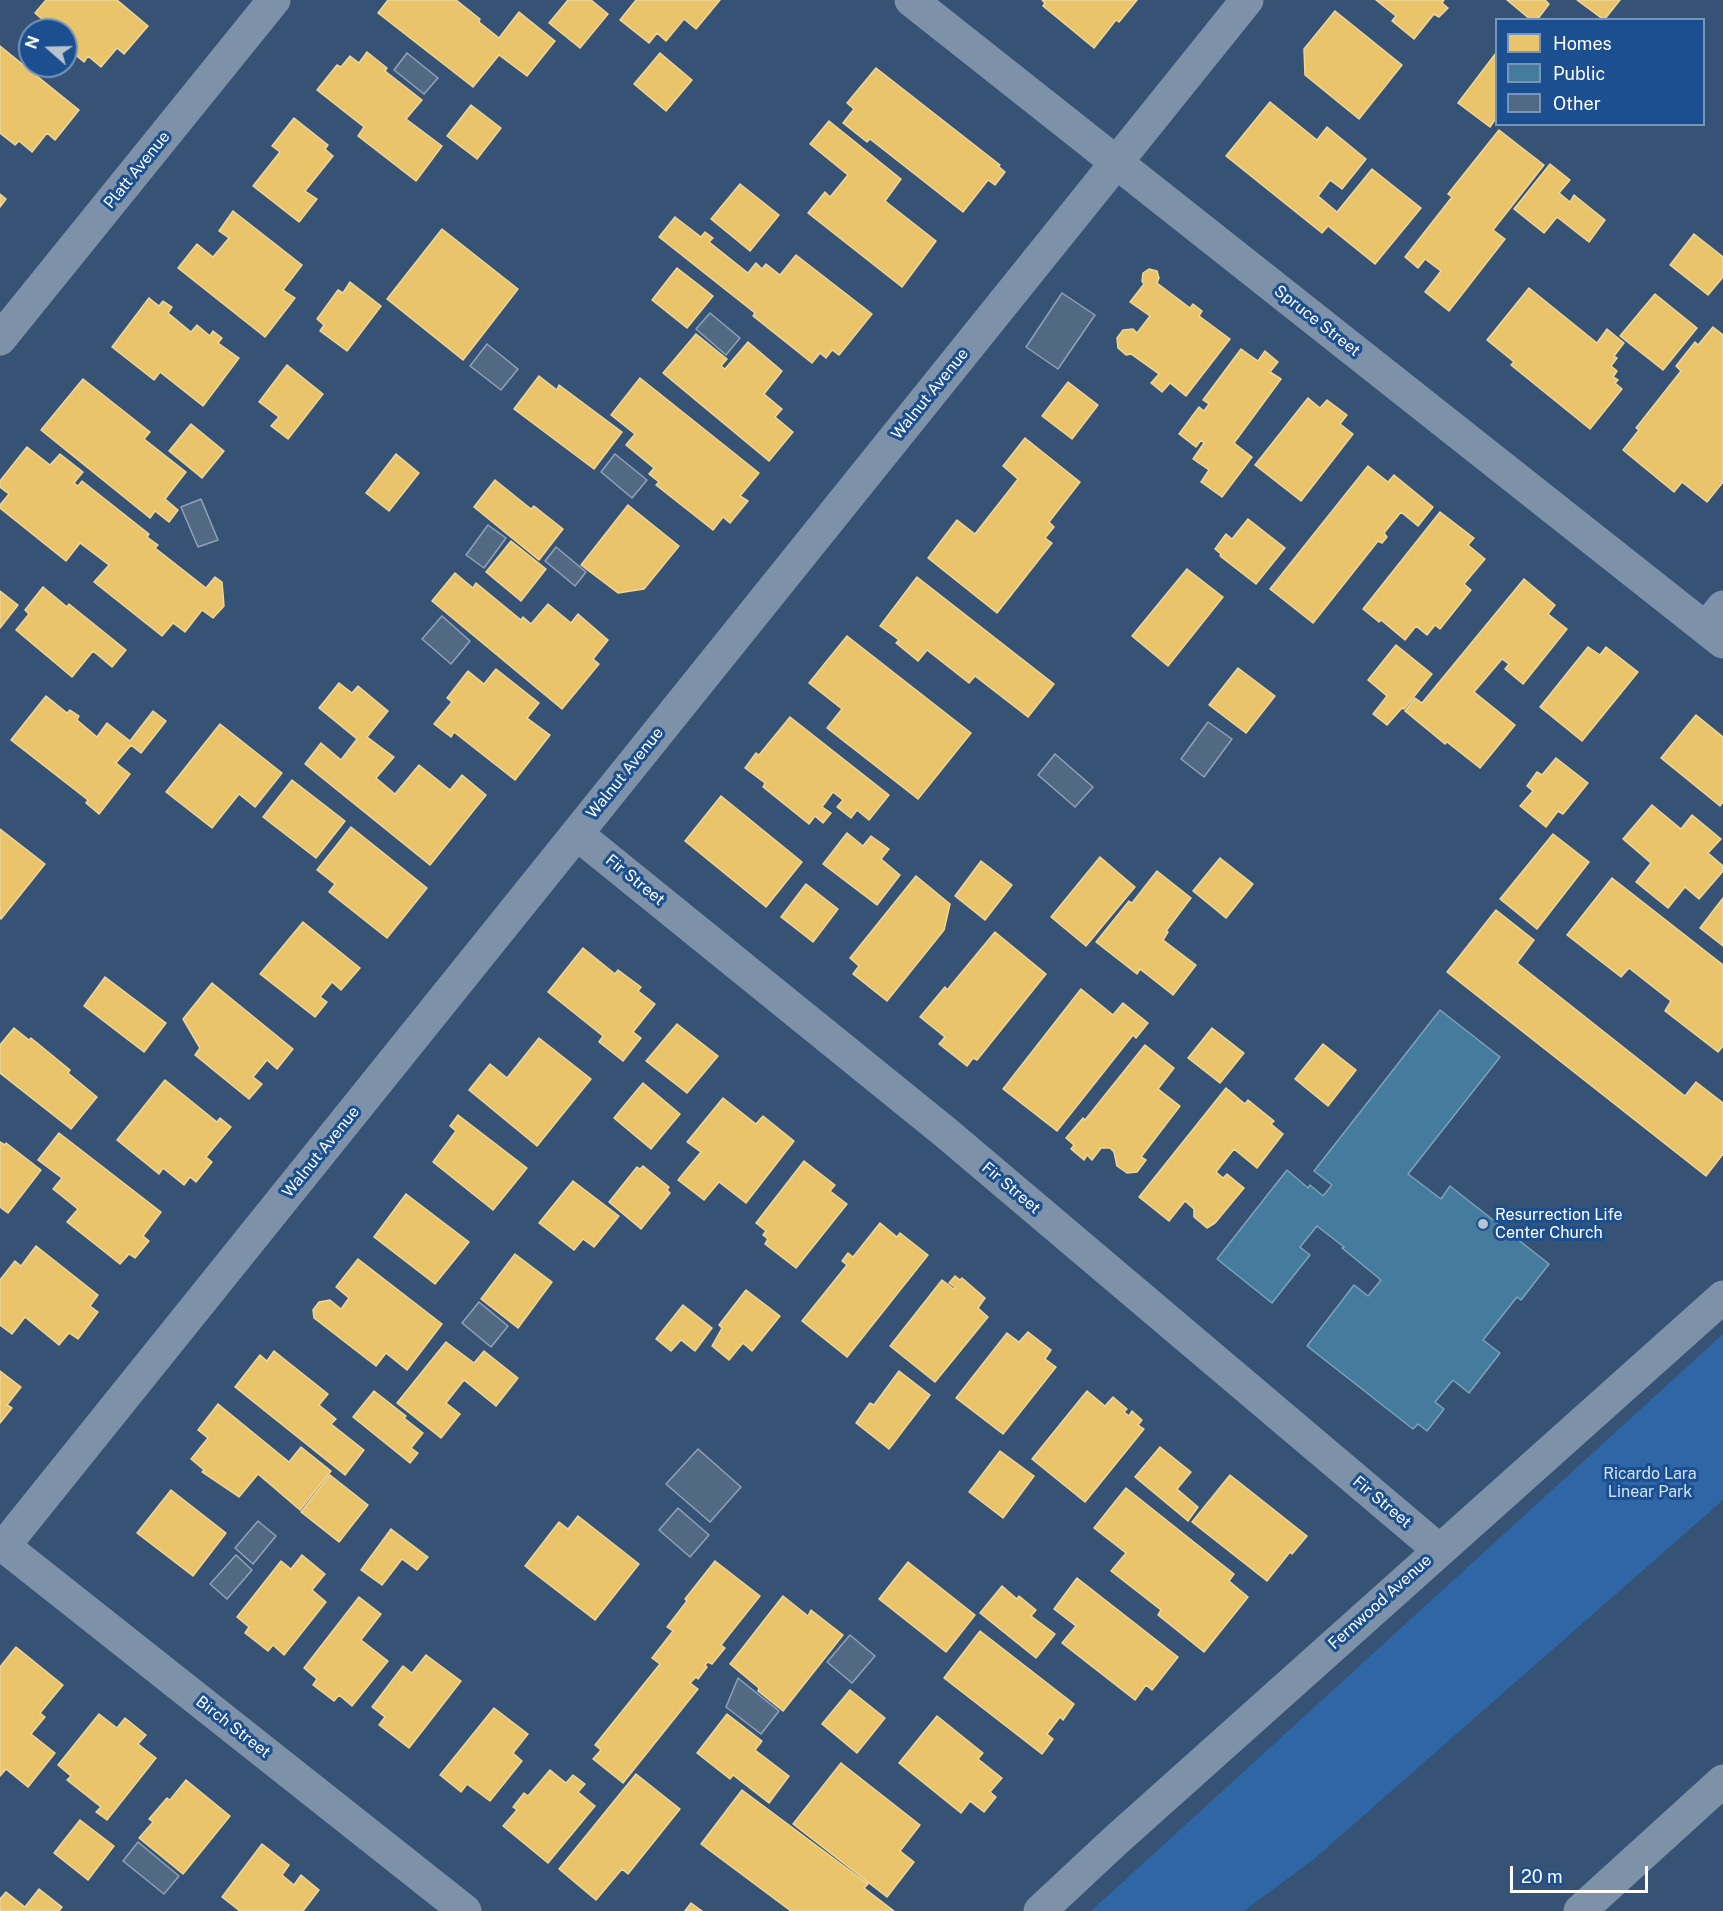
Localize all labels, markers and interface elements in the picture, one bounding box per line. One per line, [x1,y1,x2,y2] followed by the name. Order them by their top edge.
[18,18,78,78] north arrow
[1495,18,1705,126] legend
[21,33,44,51] text: N
[1553,33,1612,54] text: Homes
[1553,63,1605,84] text: Public
[1553,93,1601,114] text: Other
[100,127,174,213] street label: Platt Avenue
[1270,281,1364,361] street label: Spruce Street
[887,345,973,443] street label: Walnut Avenue
[582,724,668,822] street label: Walnut Avenue
[602,850,668,910] street label: Fir Street
[278,1103,364,1201] street label: Walnut Avenue
[978,1158,1044,1218] street label: Fir Street
[1495,1205,1623,1243] place label: Resurrection Life Center Church
[1476,1217,1490,1231] marker: Resurrection Life Center Church
[1603,1464,1697,1502] park label: Ricardo Lara Linear Park
[1349,1472,1415,1532] street label: Fir Street
[1324,1551,1436,1653] street label: Fernwood Avenue
[192,1692,274,1762] street label: Birch Street
[1513,1854,1651,1892] scale bar
[1521,1866,1563,1887] text: 20 m

